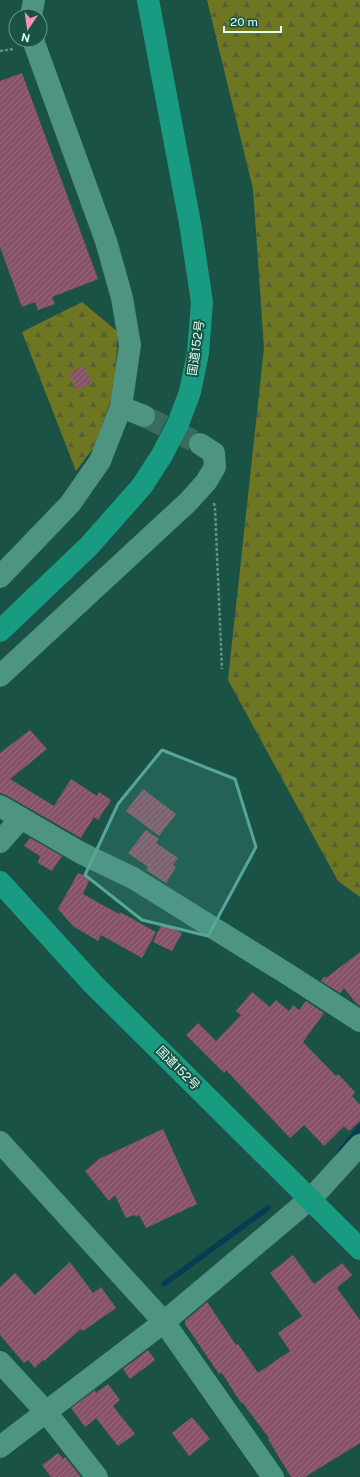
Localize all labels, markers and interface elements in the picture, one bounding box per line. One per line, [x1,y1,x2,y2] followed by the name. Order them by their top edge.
[8,8,48,48] north arrow
[224,8,281,34] scale bar
[230,15,258,29] text: 20 m
[20,31,31,45] text: N
[185,319,207,377] street label: 国道152号
[153,1043,203,1093] street label: 国道152号

